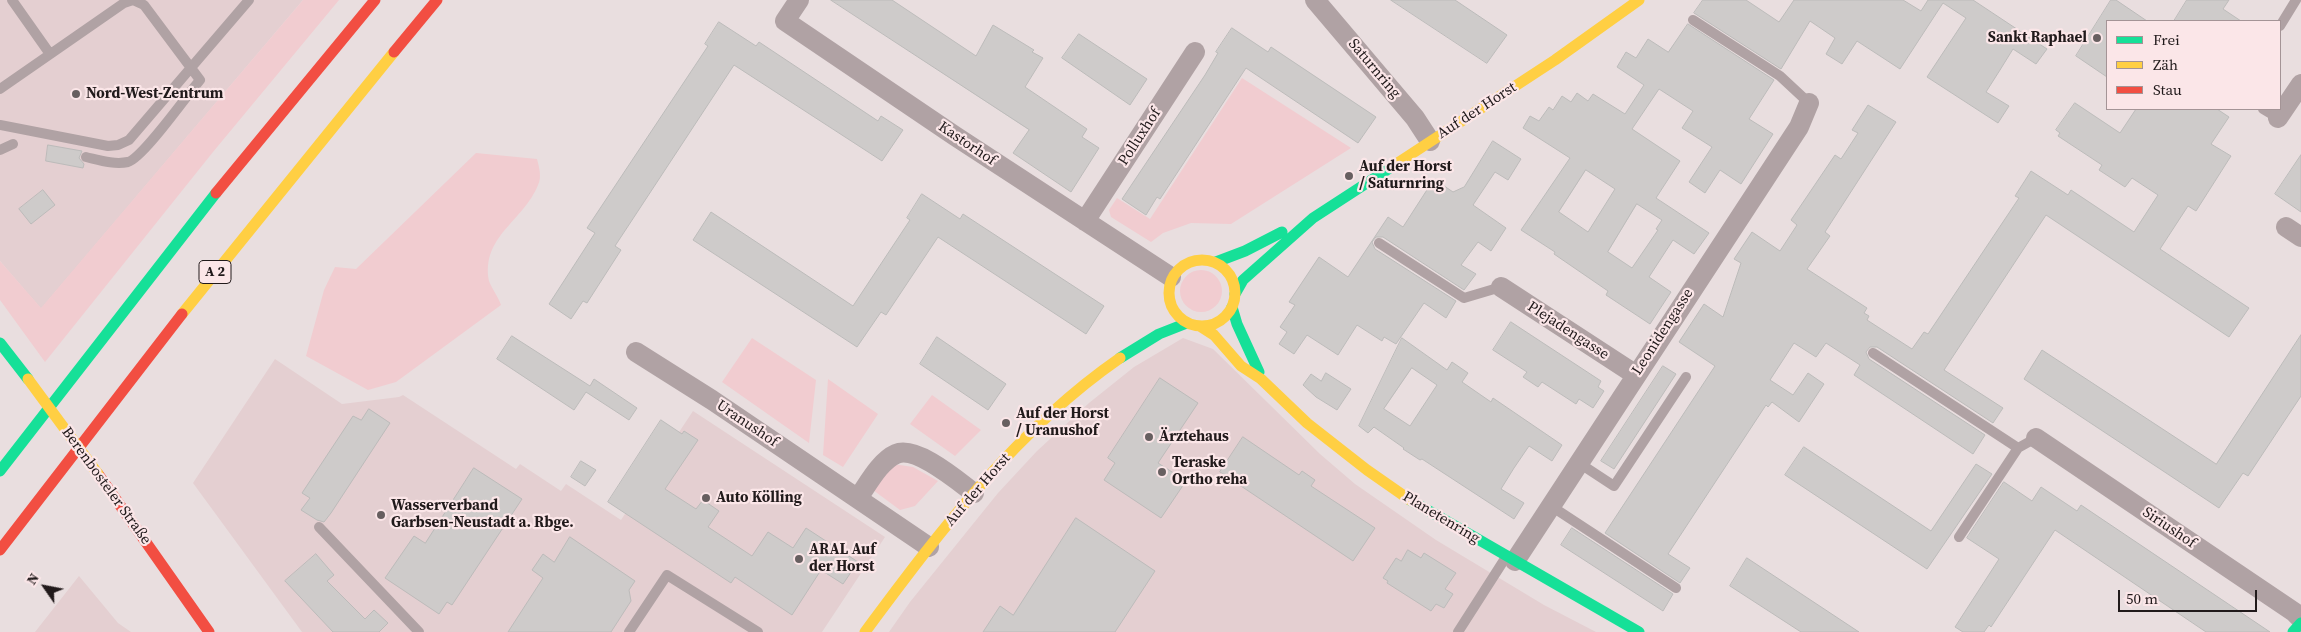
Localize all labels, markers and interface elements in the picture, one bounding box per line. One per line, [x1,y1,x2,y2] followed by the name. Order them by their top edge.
[2106,20,2281,110] legend
[1988,29,2087,47] place label: Sankt Raphael
[2153,29,2180,50] text: Frei
[2091,32,2103,44] marker: Sankt Raphael
[1344,36,1404,102] street label: Saturnring
[2153,54,2178,75] text: Zäh
[1434,79,1520,143] street label: Auf der Horst
[2153,79,2182,100] text: Stau
[86,85,223,103] place label: Nord-West-Zentrum
[70,88,82,100] marker: Nord-West-Zentrum
[1115,105,1165,169] street label: Polluxhof
[935,118,999,170] street label: Kastorhof
[1359,158,1452,193] place label: Auf der Horst / Saturnring
[1343,170,1355,182] marker: Auf der Horst / Saturnring
[199,260,231,284] road number: A 2
[1628,285,1698,379] street label: Leonidengasse
[1524,298,1612,364] street label: Plejadengasse
[713,397,781,451] street label: Uranushof
[1016,405,1109,440] place label: Auf der Horst / Uranushof
[1000,417,1012,429] marker: Auf der Horst / Uranushof
[57,424,155,548] street label: Berenbosteler Straße
[1159,428,1229,446] place label: Ärztehaus
[1143,431,1155,443] marker: Ärztehaus
[942,450,1014,530] street label: Auf der Horst
[1172,454,1247,489] place label: Teraske Ortho reha
[1156,466,1168,478] marker: Teraske Ortho reha
[1399,488,1483,548] street label: Planetenring
[716,489,802,507] place label: Auto Kölling
[700,492,712,504] marker: Auto Kölling
[391,497,574,532] place label: Wasserverband Garbsen-Neustadt a. Rbge.
[2139,504,2199,552] street label: Siriushof
[375,509,387,521] marker: Wasserverband Garbsen-Neustadt a. Rbge.
[809,541,876,576] place label: ARAL Auf der Horst
[793,553,805,565] marker: ARAL Auf der Horst
[20,562,70,612] north arrow
[21,569,44,589] text: N
[2121,580,2260,612] scale bar
[2126,588,2158,609] text: 50 m

